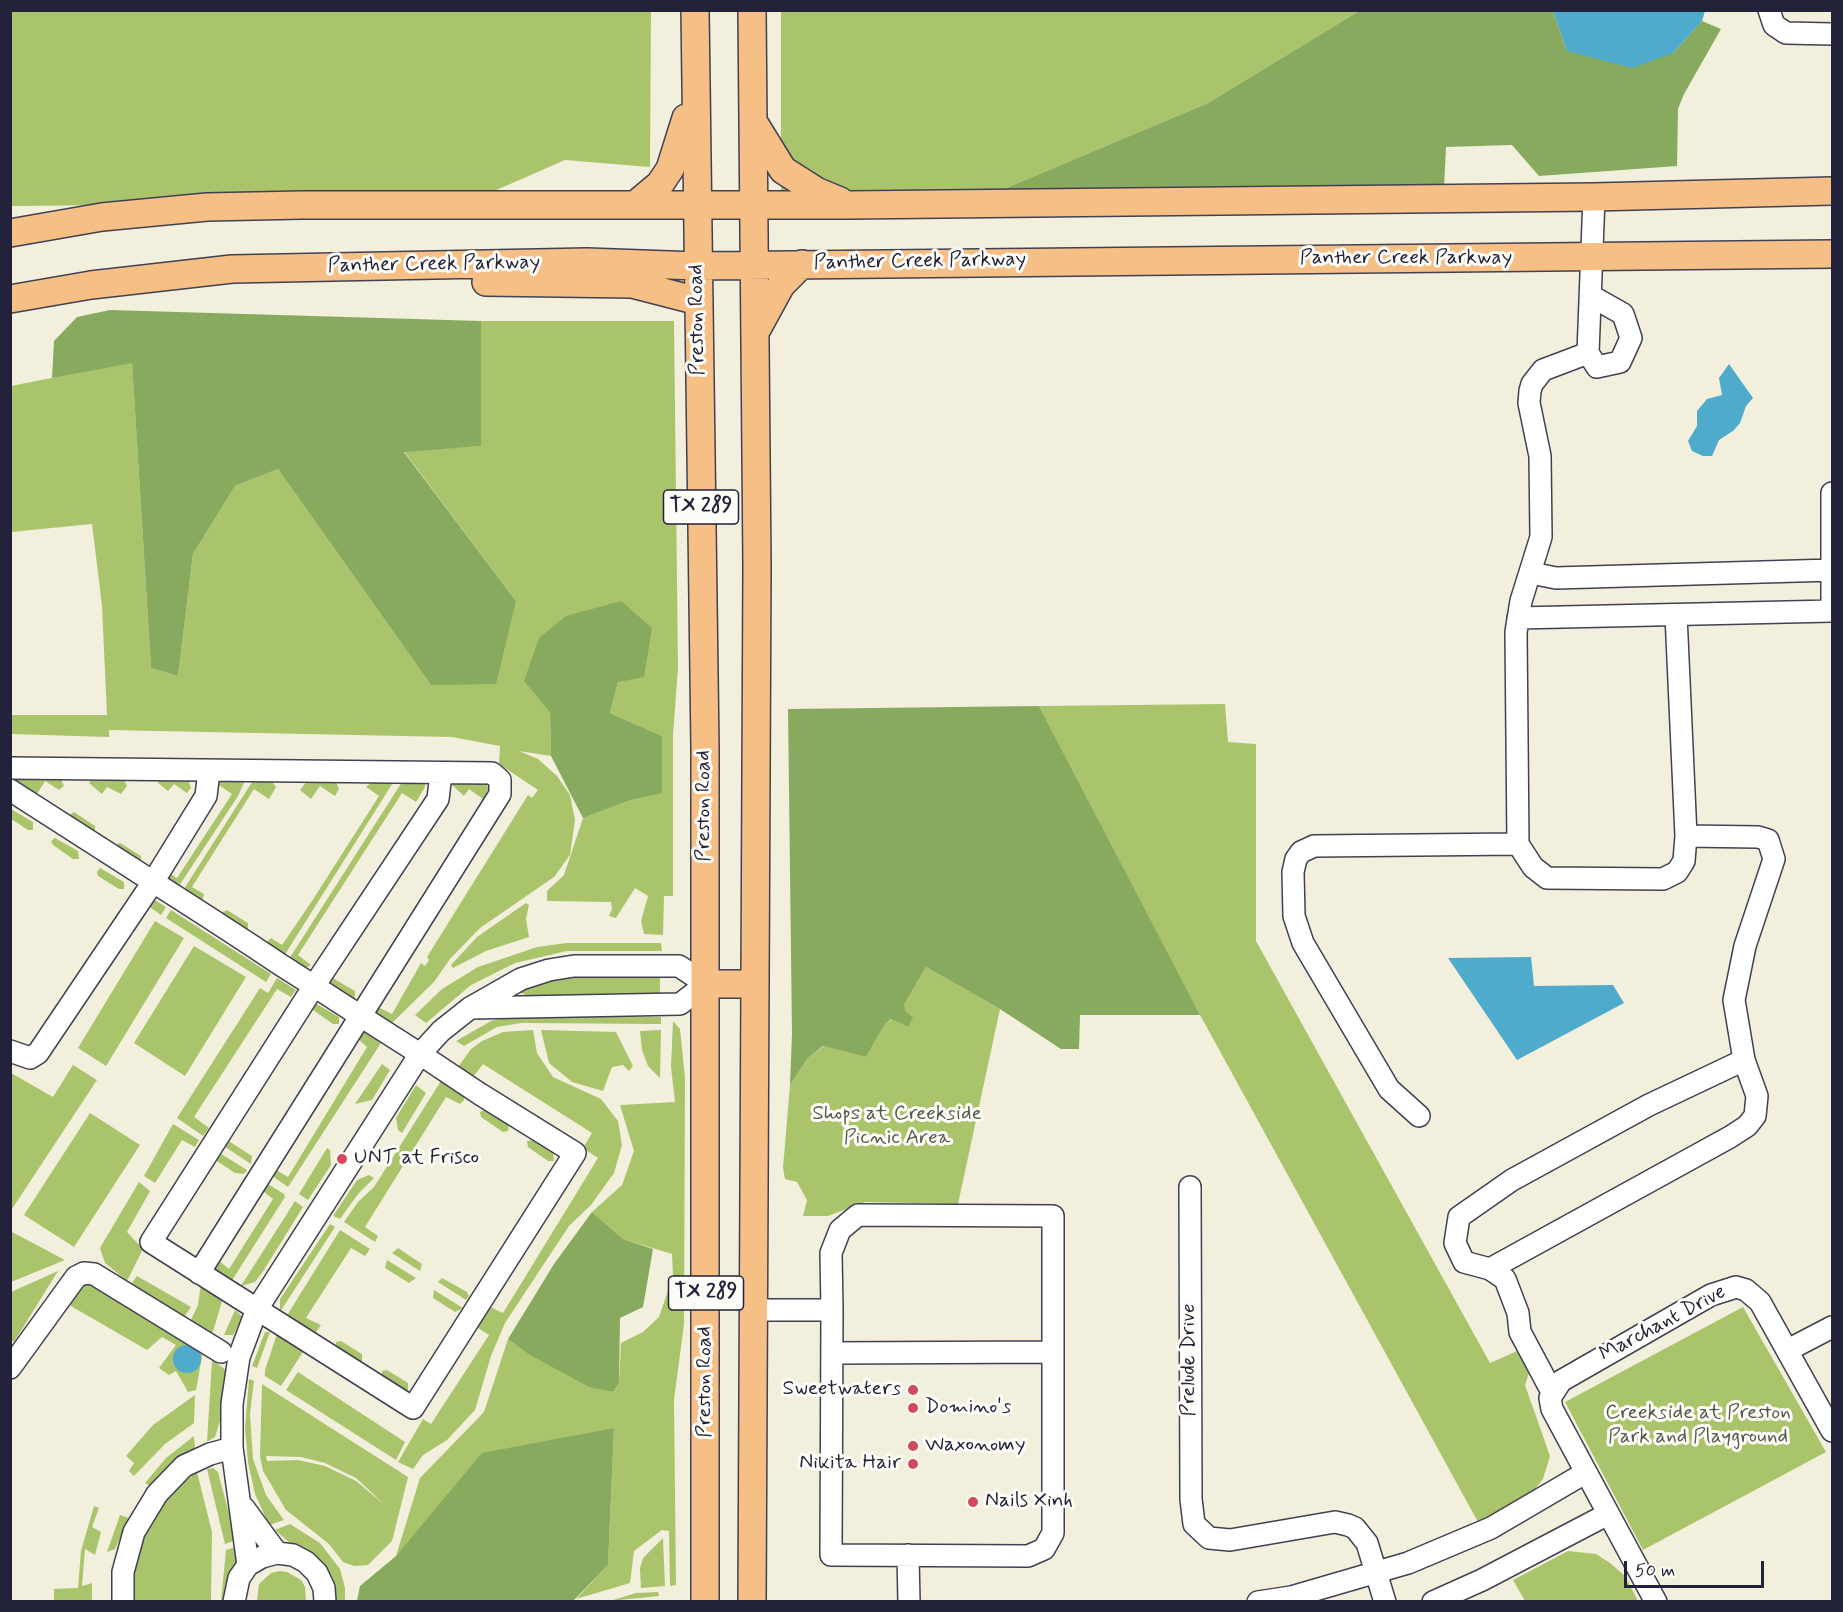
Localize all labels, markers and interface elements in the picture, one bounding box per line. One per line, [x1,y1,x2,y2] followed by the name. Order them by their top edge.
[1300,246,1512,272] street label: Panther Creek Parkway
[814,248,1026,276] street label: Panther Creek Parkway
[328,251,540,279] street label: Panther Creek Parkway
[684,264,712,376] street label: Preston Road
[664,490,738,524] road number: TX 289
[692,750,718,862] street label: Preston Road
[812,1102,982,1152] park label: Shops at Creekside Picnic Area
[354,1146,479,1172] place label: UNT at Frisco
[335,1152,349,1166] marker: UNT at Frisco
[668,1276,744,1310] road number: TX 289
[1595,1280,1731,1368] street label: Marchant Drive
[1177,1303,1203,1417] street label: Prelude Drive
[693,1326,719,1438] street label: Preston Road
[782,1377,901,1403] place label: Sweetwaters
[906,1383,920,1397] marker: Sweetwaters
[925,1395,1011,1421] place label: Domino's
[906,1401,920,1415] marker: Domino's
[1605,1401,1791,1451] park label: Creekside at Preston Park and Playground
[925,1433,1025,1459] place label: Waxonomy
[906,1439,920,1453] marker: Waxonomy
[799,1451,901,1477] place label: Nikita Hair
[906,1457,920,1471] marker: Nikita Hair
[985,1489,1073,1515] place label: Nails Xinh
[966,1495,980,1509] marker: Nails Xinh
[1627,1549,1766,1587] scale bar
[1635,1559,1675,1583] text: 50 m

